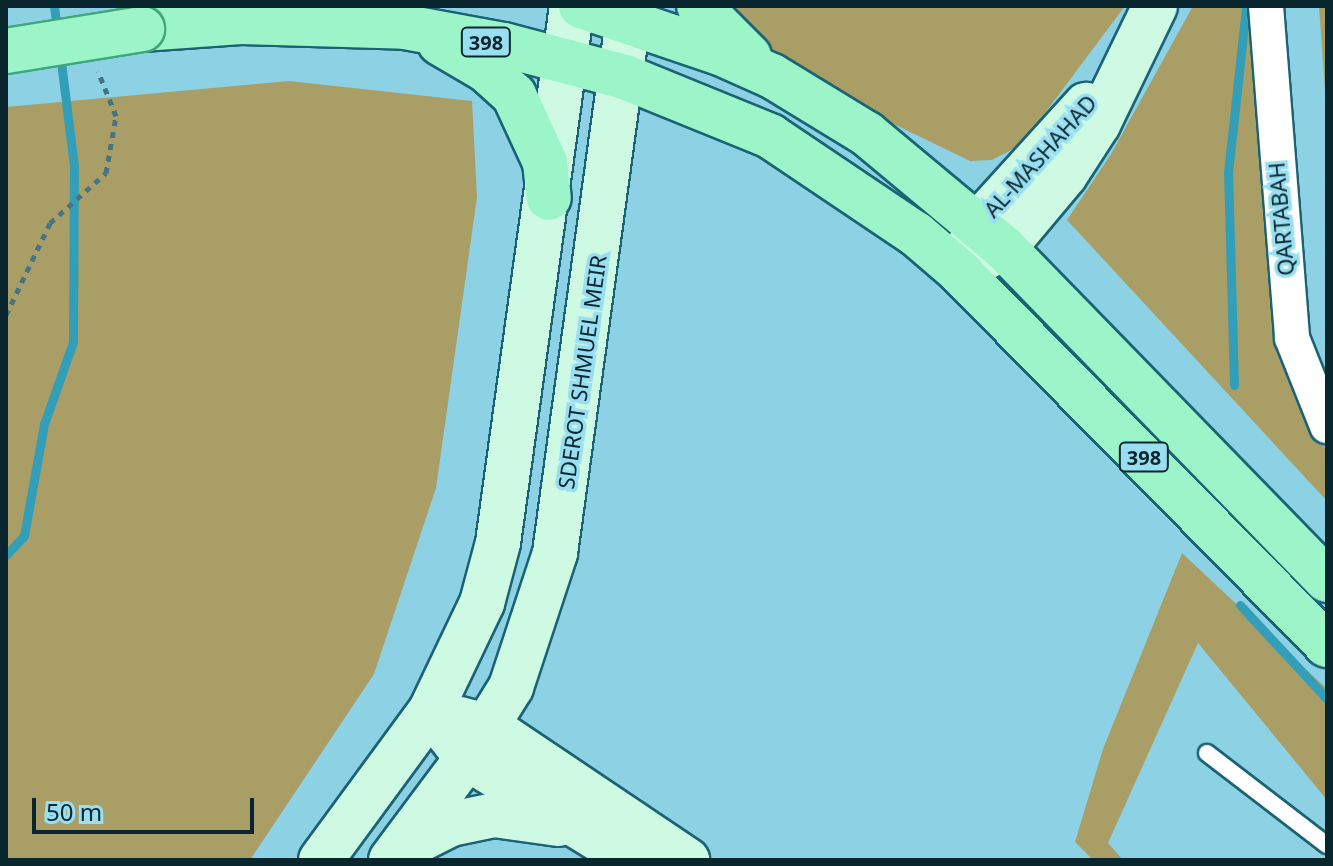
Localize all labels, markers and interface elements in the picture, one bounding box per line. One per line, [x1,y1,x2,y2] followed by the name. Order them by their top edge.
[460,26,512,58] road number: 398
[978,89,1102,223] street label: AL-MASHAHAD
[1263,161,1299,277] street label: QARTABAH
[553,253,611,491] street label: SDEROT SHMUEL MEIR
[1118,441,1170,473] road number: 398
[36,782,258,832] scale bar
[46,795,102,828] text: 50 m

